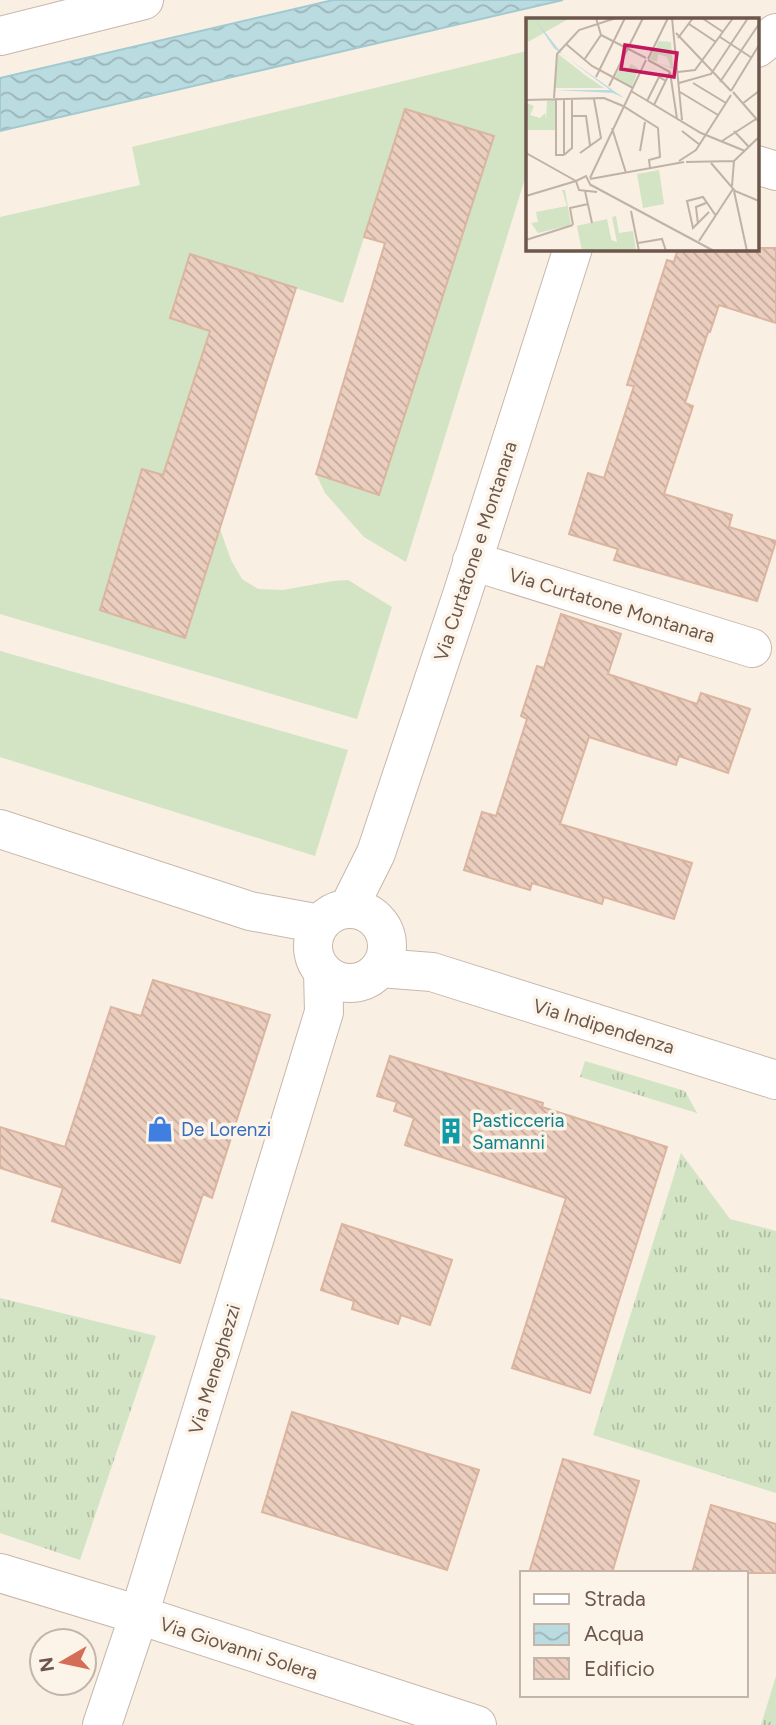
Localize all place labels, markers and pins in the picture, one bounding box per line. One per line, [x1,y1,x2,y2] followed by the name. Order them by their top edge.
[472,1109,564,1154] place label: Pasticceria Samanni
[145,1114,175,1144] shop icon: De Lorenzi
[436,1116,466,1146] building icon: Pasticceria Samanni
[181,1118,271,1141] place label: De Lorenzi

